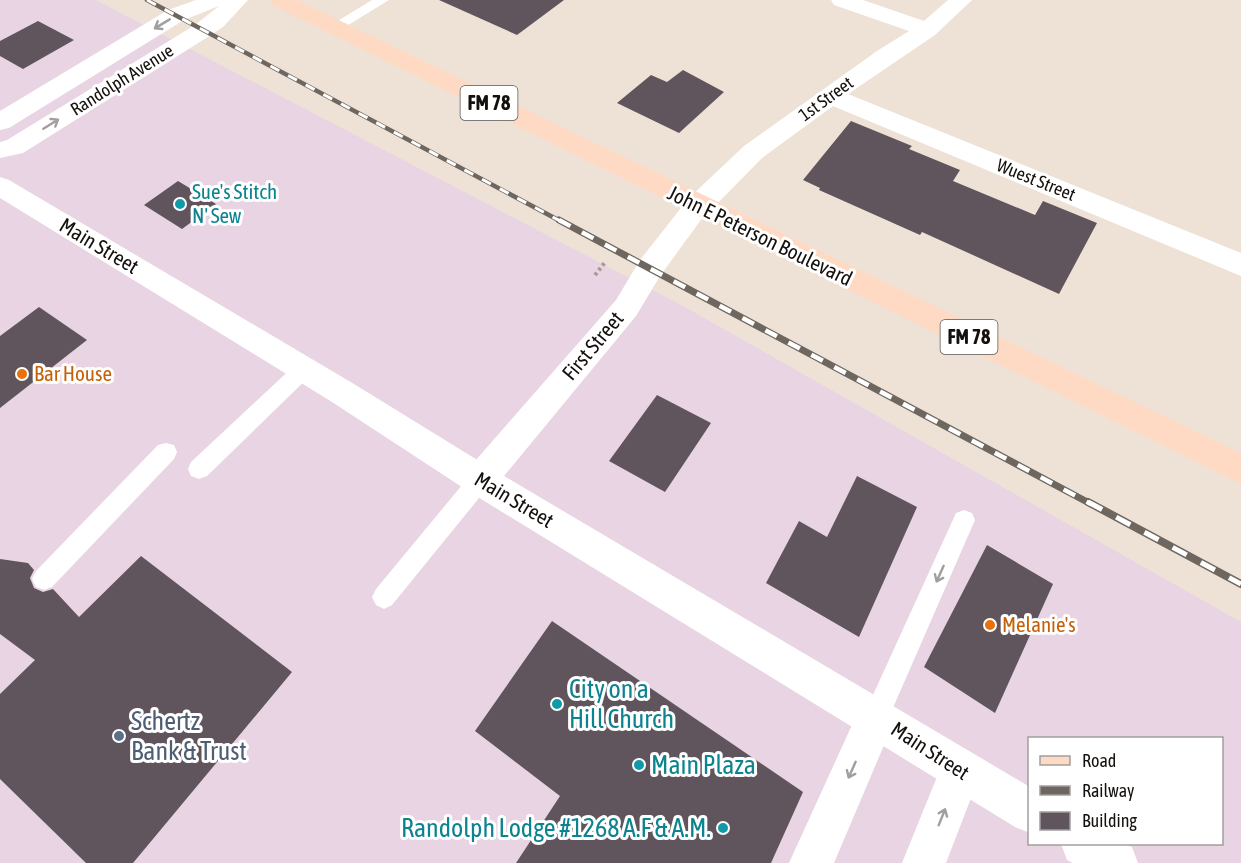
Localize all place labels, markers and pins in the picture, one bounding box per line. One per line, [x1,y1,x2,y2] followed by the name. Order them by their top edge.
[192,179,277,227] place label: Sue's Stitch N' Sew
[173,197,187,211] marker: Sue's Stitch N' Sew
[34,361,112,385] place label: Bar House
[15,367,29,381] marker: Bar House
[1002,612,1076,636] place label: Melanie's
[983,618,997,632] marker: Melanie's
[569,674,674,734] place label: City on a Hill Church
[550,697,564,711] marker: City on a Hill Church
[131,706,247,766] place label: Schertz Bank & Trust
[112,729,126,743] marker: Schertz Bank & Trust
[651,750,756,780] place label: Main Plaza
[632,758,646,772] marker: Main Plaza
[401,813,711,843] place label: Randolph Lodge #1268 A.F & A.M.
[716,821,730,835] marker: Randolph Lodge #1268 A.F & A.M.

